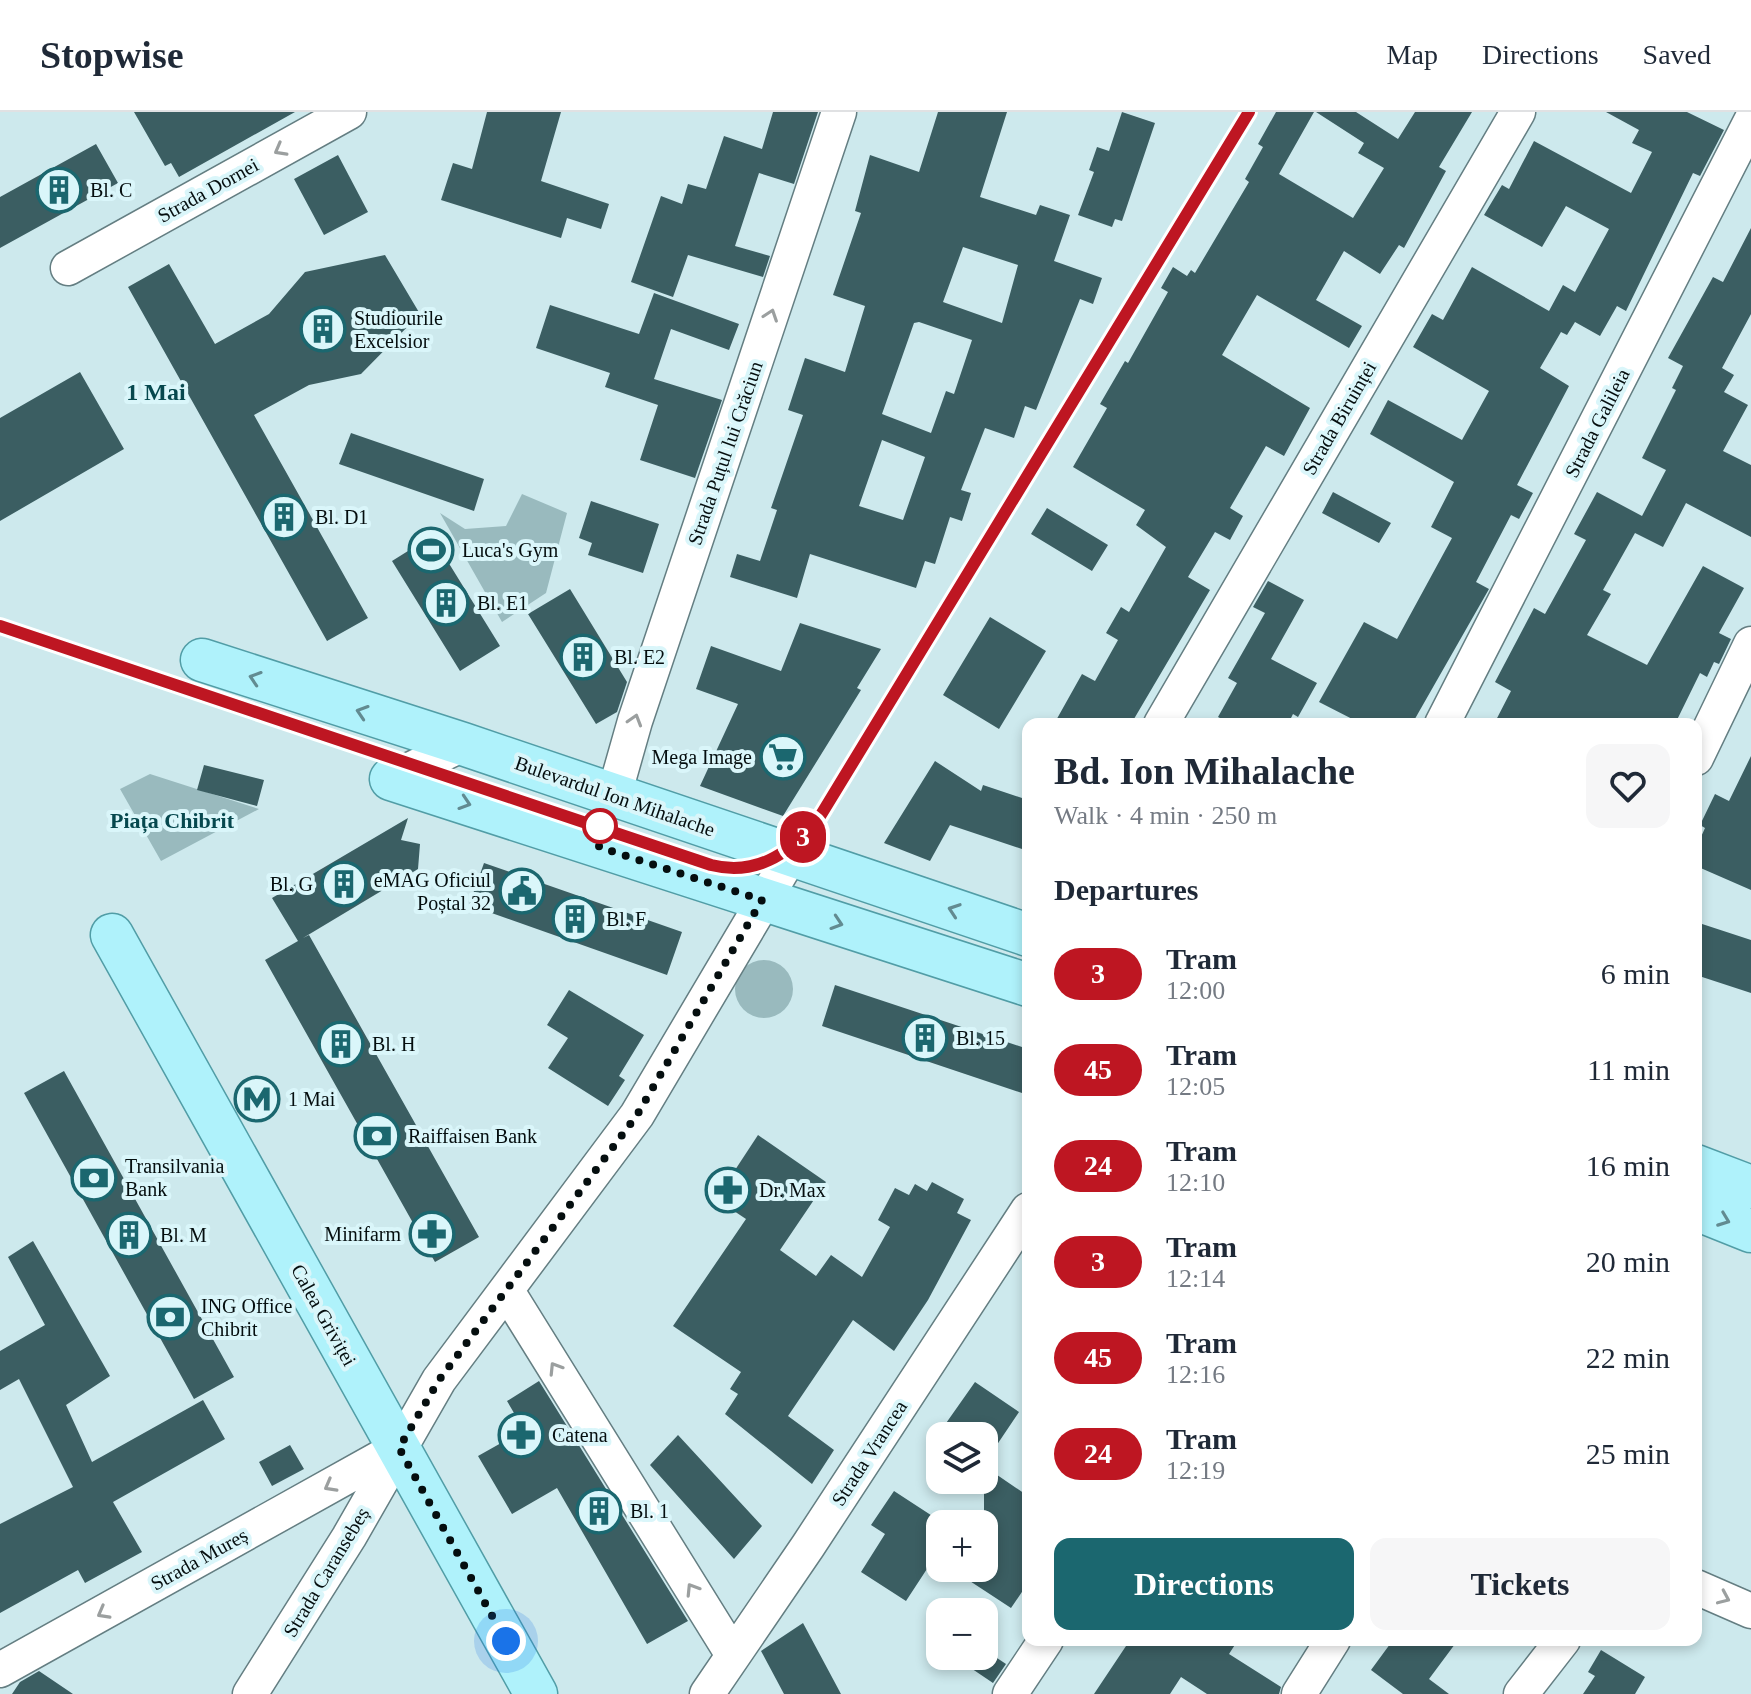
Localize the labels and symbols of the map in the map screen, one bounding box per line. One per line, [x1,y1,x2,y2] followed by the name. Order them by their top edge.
[275,140,289,156] one-way arrow
[154,153,263,227] street label: Strada Dornei
[35,166,83,214] building icon: Bl. C
[90,179,132,201] place label: Bl. C
[299,305,347,353] building icon: Studiourile Excelsior
[354,307,443,352] place label: Studiourile Excelsior
[762,308,778,322] one-way arrow
[1298,357,1381,479] street label: Strada Biruinței
[683,358,768,548] street label: Strada Puțul lui Crăciun
[1560,365,1634,481] street label: Strada Galileia
[126,379,186,405] district label: 1 Mai
[260,493,308,541] building icon: Bl. D1
[315,506,368,528] place label: Bl. D1
[407,526,455,574] sports icon: Luca's Gym
[462,539,559,562] place label: Luca's Gym
[422,579,470,627] building icon: Bl. E1
[477,592,528,614] place label: Bl. E1
[559,633,607,681] building icon: Bl. E2
[614,646,665,668] place label: Bl. E2
[249,671,263,687] one-way arrow
[356,705,370,721] one-way arrow
[626,714,642,728] one-way arrow
[759,733,807,781] supermarket icon: Mega Image
[651,746,752,769] place label: Mega Image
[512,751,718,841] street label: Bulevardul Ion Mihalache
[457,794,471,810] one-way arrow
[110,808,235,834] district label: Piața Chibrit
[583,809,617,843] unlabelled marker
[777,811,829,863] line badge: 3
[320,860,368,908] building icon: Bl. G
[498,867,546,915] public building icon: eMAG Oficiul Poștal 32
[374,869,491,915] place label: eMAG Oficiul Poștal 32
[270,873,313,895] place label: Bl. G
[551,895,599,943] building icon: Bl. F
[948,903,962,919] one-way arrow
[606,908,646,930] place label: Bl. F
[829,914,843,930] one-way arrow
[901,1014,949,1062] building icon: Bl. 15
[317,1020,365,1068] building icon: Bl. H
[956,1027,1005,1049] place label: Bl. 15
[372,1033,415,1055] place label: Bl. H
[233,1075,281,1123] metro station icon: 1 Mai
[288,1088,336,1110] place label: 1 Mai
[353,1112,401,1160] bank icon: Raiffaisen Bank
[408,1125,537,1147] place label: Raiffaisen Bank
[70,1154,118,1202] bank icon: Transilvania Bank
[125,1155,224,1200] place label: Transilvania Bank
[704,1166,752,1214] pharmacy icon: Dr. Max
[759,1179,826,1201] place label: Dr. Max
[408,1210,456,1258] pharmacy icon: Minifarm
[1716,1210,1730,1227] one-way arrow
[105,1211,153,1259] building icon: Bl. M
[324,1223,401,1245] place label: Minifarm
[160,1224,207,1246] place label: Bl. M
[286,1260,361,1371] street label: Calea Griviței
[146,1293,194,1341] bank icon: ING Office Chibrit
[201,1295,292,1340] place label: ING Office Chibrit
[549,1362,564,1377] one-way arrow
[827,1396,911,1510] street label: Strada Vrancea
[497,1411,545,1459] pharmacy icon: Catena
[552,1424,608,1446] place label: Catena
[325,1476,339,1492] one-way arrow
[575,1487,623,1535] building icon: Bl. 1
[630,1500,669,1522] place label: Bl. 1
[279,1503,374,1641] street label: Strada Caransebeș
[147,1523,252,1595] street label: Strada Mureș
[686,1583,701,1597] one-way arrow
[1715,1589,1730,1605] one-way arrow
[98,1603,112,1619] one-way arrow
[486,1621,526,1661] your location

